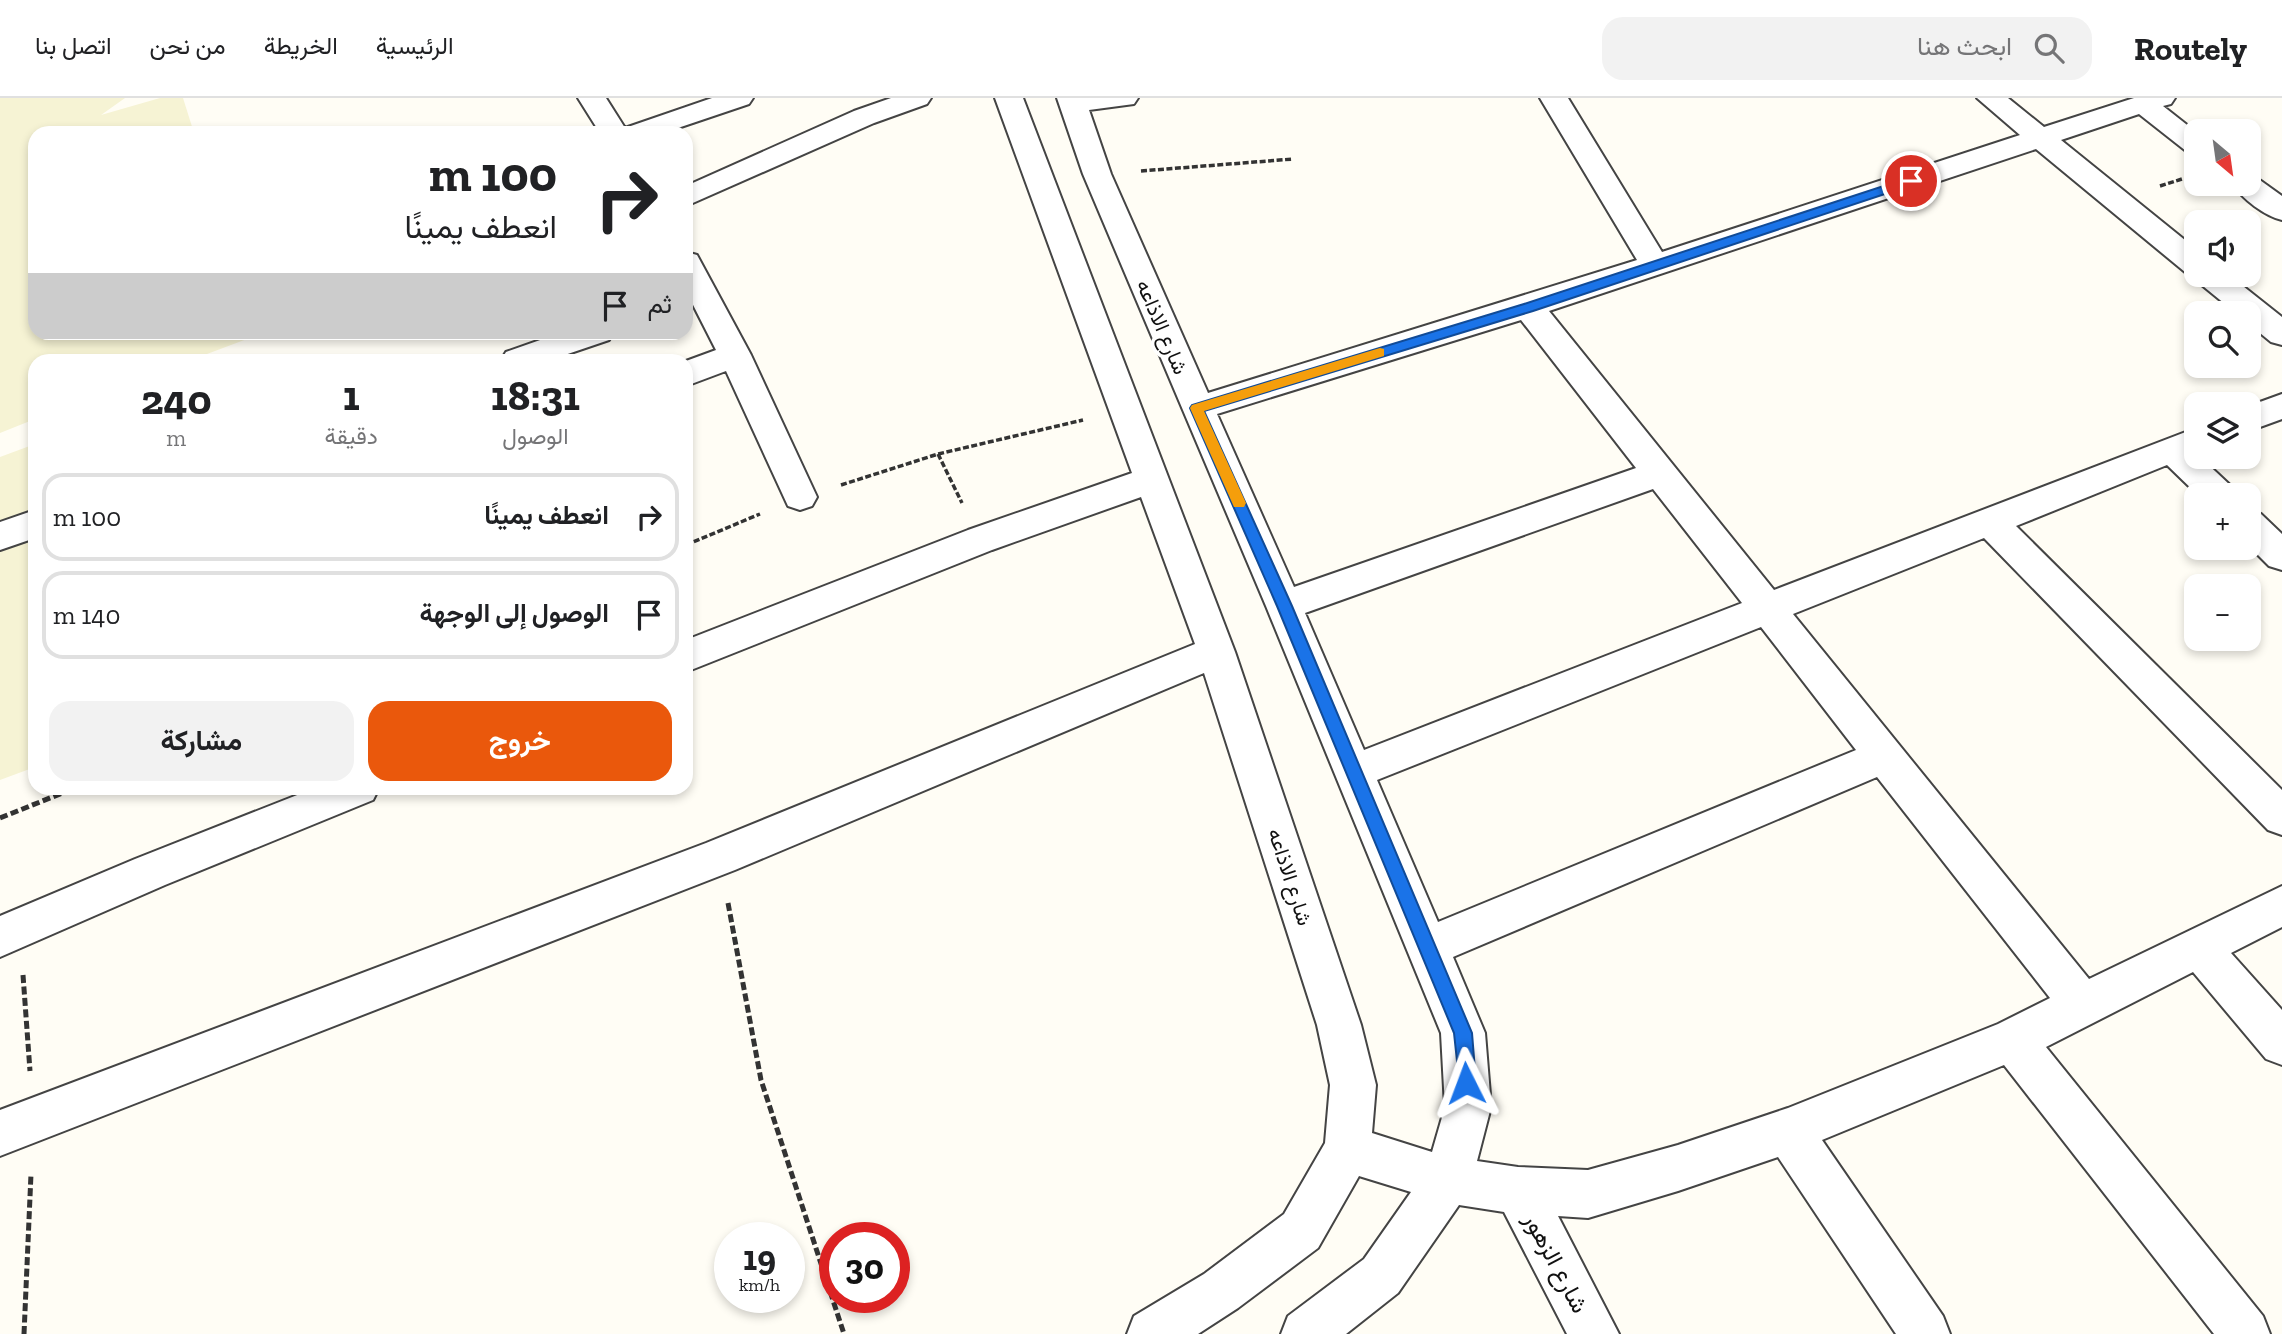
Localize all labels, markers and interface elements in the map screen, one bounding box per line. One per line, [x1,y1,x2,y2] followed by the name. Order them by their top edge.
[1602,17,2092,80] search box
[2030,29,2068,67] icon: search
[2134,29,2247,68] text: Routely
[1917,30,2012,62] text: ابحث هنا
[35,31,112,60] text: اتصل بنا
[150,31,226,60] text: من نحن
[264,31,338,60] text: الخريطة
[376,31,453,60] text: الرئيسية
[2184,119,2261,196] north arrow
[2184,119,2261,651] map controls
[429,145,557,204] text: 100 m
[1881,151,1941,211] pin
[581,154,672,245] icon: right
[1892,162,1930,200] icon: arrive
[404,208,557,246] text: انعطف يمينًا
[2184,210,2261,287] button: sound
[1129,276,1194,379] street label: شارع الاذاعه
[596,287,634,325] icon: arrive
[648,288,672,320] text: ثم
[2184,301,2261,378] button: search
[343,370,360,421] text: 1
[491,370,580,421] text: 18:31
[141,374,212,425] text: 240
[2184,392,2261,469] button: layers
[325,422,378,450] text: دقيقة
[502,422,569,450] text: الوصول
[166,424,186,452] text: m
[2184,483,2261,560] button: +
[630,498,668,536] icon: right
[484,499,609,531] text: انعطف يمينًا
[53,501,121,533] text: 100 m
[2184,574,2261,651] button: −
[630,596,668,634] icon: arrive
[420,597,609,629] text: الوصول إلى الوجهة
[53,599,120,631] text: 140 m
[49,701,354,781] button: مشاركة
[368,701,672,781] button: خروج
[1261,825,1318,929] street label: شارع الاذاعه
[1429,1046,1503,1120] position arrow
[1516,1207,1595,1319] street label: شارع الزهور
[819,1222,910,1313] speed limit sign: 30
[743,1237,776,1279] text: 19
[739,1274,780,1296] text: km/h

